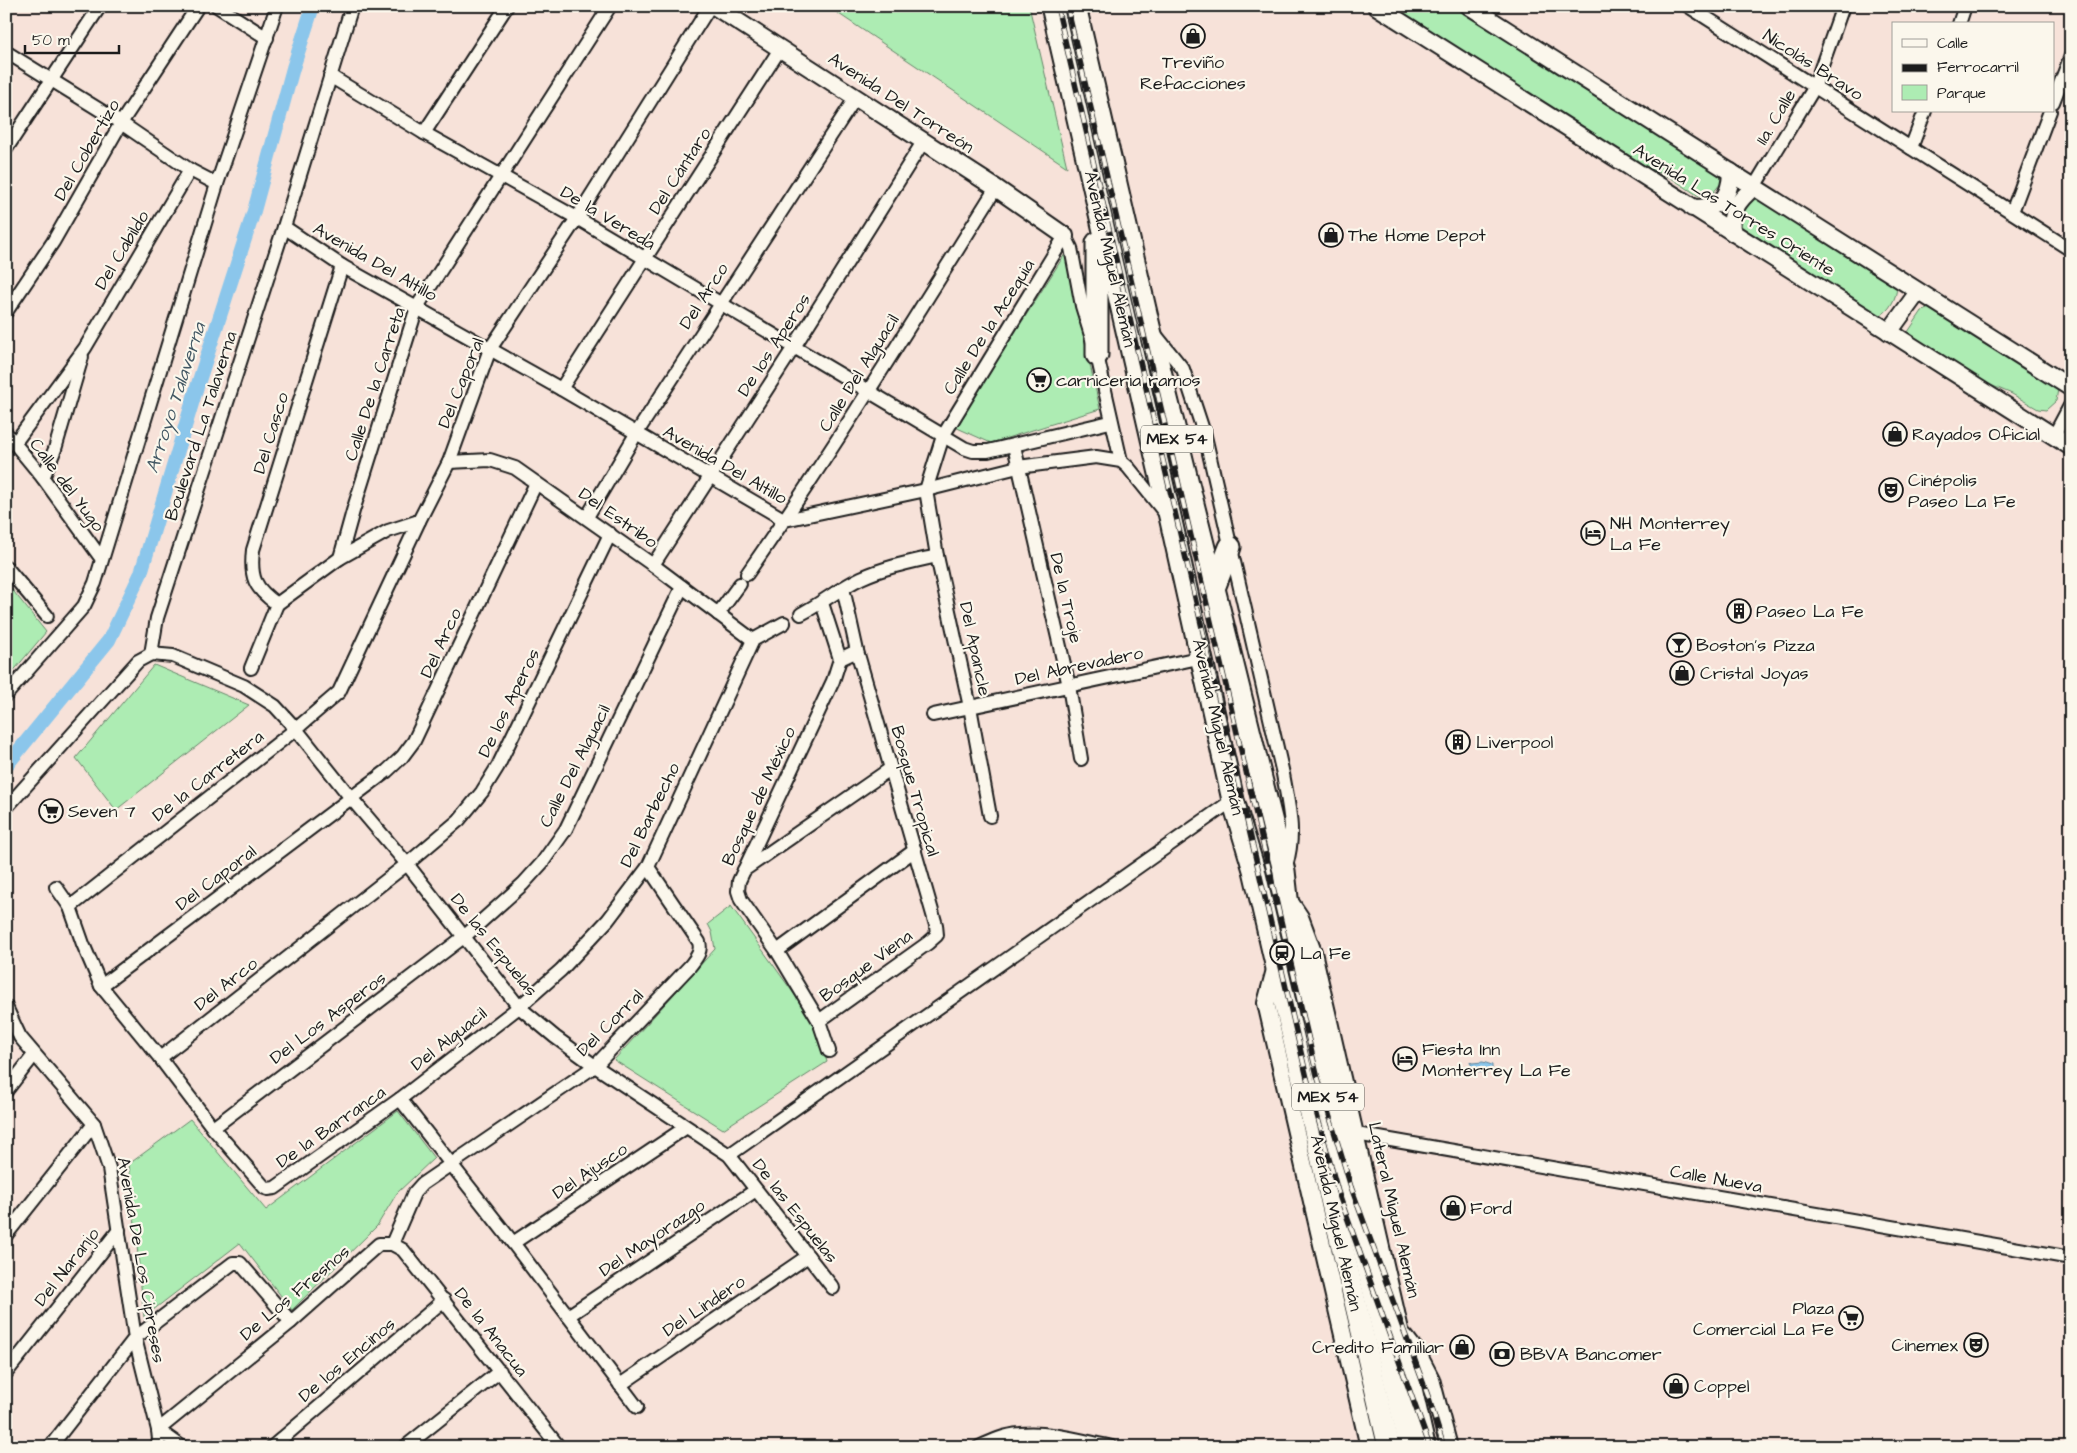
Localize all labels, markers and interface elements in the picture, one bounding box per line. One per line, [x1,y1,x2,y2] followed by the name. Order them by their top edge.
[25,22,119,54] scale bar
[1892,22,2054,112] legend
[1180,23,1206,49] shop icon: Treviño Refacciones
[1758,23,1868,107] street label: Nicolás Bravo
[32,30,70,51] text: 50 m
[1937,33,1968,54] text: Calle
[823,46,979,160] street label: Avenida Del Torreón
[1140,50,1246,96] place label: Treviño Refacciones
[1937,57,2019,78] text: Ferrocarril
[1937,83,1986,104] text: Parque
[1750,84,1803,150] street label: 11a. Calle
[48,95,126,205] street label: Del Cobertizo
[643,123,717,219] street label: Del Cántaro
[1628,138,1840,283] street label: Avenida Las Torres Oriente
[1077,168,1142,350] street label: Avenida Miguel Alemán
[556,180,660,256] street label: De la Vereda
[89,206,155,294] street label: Del Cabildo
[308,216,442,308] street label: Avenida Del Altillo
[1318,222,1344,248] shop icon: The Home Depot
[1348,223,1487,248] place label: The Home Depot
[937,255,1041,399] street label: Calle De la Acequia
[673,258,735,334] street label: Del Arco
[731,289,817,401] street label: De los Aperos
[338,304,412,464] street label: Calle De la Carreta
[813,309,906,437] street label: Calle Del Alguacil
[139,318,213,477] water label: Arroyo Talaverna
[159,328,243,524] street label: Boulevard La Talaverna
[432,334,491,432] street label: Del Caporal
[1026,367,1052,393] supermarket icon: carniceria ramos
[1056,368,1201,393] place label: carniceria ramos
[247,389,295,477] street label: Del Casco
[658,419,792,511] street label: Avenida Del Altillo
[1882,421,1908,447] shop icon: Rayados Oficial
[1912,422,2040,448] place label: Rayados Oficial
[1141,426,1213,452] road number: MEX 54
[23,433,111,538] street label: Calle del Yugo
[1908,468,2016,514] place label: Cinépolis Paseo La Fe
[1878,477,1904,503] theatre icon: Cinépolis Paseo La Fe
[573,482,663,554] street label: Del Estribo
[1610,511,1730,557] place label: NH Monterrey La Fe
[1580,520,1606,546] hotel icon: NH Monterrey La Fe
[1043,550,1089,646] street label: De la Troje
[1726,598,1752,624] building icon: Paseo La Fe
[1756,599,1864,624] place label: Paseo La Fe
[953,600,997,698] street label: Del Apancle
[414,604,468,682] street label: Del Arco
[1666,632,1692,658] bar icon: Boston's Pizza
[1696,633,1815,658] place label: Boston's Pizza
[1185,636,1250,818] street label: Avenida Miguel Alemán
[1013,640,1145,692] street label: Del Abrevadero
[472,644,546,762] street label: De los Aperos
[1669,660,1695,686] shop icon: Cristal Joyas
[1700,661,1809,687] place label: Cristal Joyas
[533,700,618,832] street label: Calle Del Alguacil
[716,722,802,870] street label: Bosque de México
[884,723,946,859] street label: Bosque Tropical
[147,724,269,828] street label: De la Carretera
[1445,729,1471,755] building icon: Liverpool
[1476,730,1553,755] place label: Liverpool
[614,758,686,872] street label: Del Barbecho
[38,798,64,824] supermarket icon: Seven 7
[68,799,136,824] place label: Seven 7
[170,839,262,917] street label: Del Caporal
[444,888,544,1002] street label: De las Espuelas
[814,924,918,1008] street label: Bosque Viena
[1269,940,1295,966] station icon: La Fe
[1300,941,1351,966] place label: La Fe
[189,951,263,1017] street label: Del Arco
[265,966,391,1070] street label: Del Los Asperos
[571,984,649,1062] street label: Del Corral
[406,1001,493,1077] street label: Del Alguacil
[1422,1037,1571,1084] place label: Fiesta Inn Monterrey La Fe
[1392,1046,1418,1072] hotel icon: Fiesta Inn Monterrey La Fe
[271,1080,391,1174] street label: De la Barranca
[1292,1084,1364,1110] road number: MEX 54
[1361,1120,1426,1301] street label: Lateral Miguel Alemán
[1303,1132,1368,1314] street label: Avenida Miguel Alemán
[547,1137,633,1205] street label: Del Ajusco
[746,1153,844,1269] street label: De las Espuelas
[111,1155,171,1365] street label: Avenida De Los Cipreses
[1668,1159,1764,1199] street label: Calle Nueva
[594,1193,710,1284] street label: Del Mayorazgo
[1440,1195,1466,1221] shop icon: Ford
[1470,1196,1512,1221] place label: Ford
[28,1223,106,1311] street label: Del Naranjo
[235,1239,355,1347] street label: De Los Fresnos
[658,1269,750,1343] street label: Del Lindero
[448,1282,534,1382] street label: De la Anacua
[1693,1296,1834,1342] place label: Plaza Comercial La Fe
[1838,1305,1864,1331] supermarket icon: Plaza Comercial La Fe
[293,1312,401,1408] street label: De los Encinos
[1963,1332,1989,1358] theatre icon: Cinemex
[1892,1333,1959,1358] place label: Cinemex
[1449,1334,1475,1360] shop icon: Credito Familiar
[1312,1335,1444,1360] place label: Credito Familiar
[1489,1341,1515,1367] bank icon: BBVA Bancomer
[1520,1342,1662,1367] place label: BBVA Bancomer
[1663,1373,1689,1399] shop icon: Coppel
[1694,1374,1750,1399] place label: Coppel

